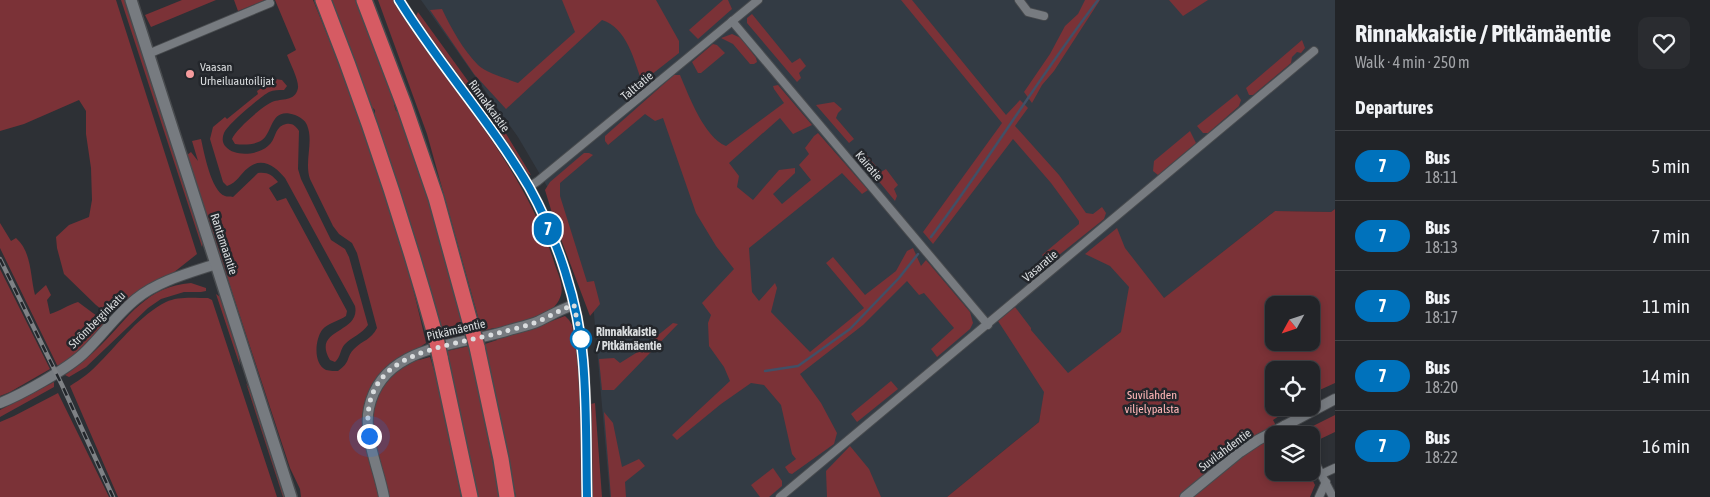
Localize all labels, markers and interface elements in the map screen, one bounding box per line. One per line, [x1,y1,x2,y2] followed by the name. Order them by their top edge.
[1638,17,1690,69] button: heart
[1355,20,1611,47] text: Rinnakkaistie / Pitkämäentie
[1355,53,1469,71] text: Walk · 4 min · 250 m
[200,60,275,88] place label: Vaasan Urheiluautoilijat
[184,68,196,80] marker: Vaasan Urheiluautoilijat
[618,69,656,103] street label: Talttatie
[465,77,513,135] street label: Rinnakkaistie
[1355,96,1433,118] text: Departures
[1425,146,1450,168] text: Bus
[853,148,885,184] street label: Kairatie
[1378,155,1387,176] text: 7
[1651,155,1690,177] text: 5 min
[1425,168,1458,186] text: 18:11
[207,212,241,276] street label: Rantamaantie
[532,213,564,245] line badge: 7
[1425,216,1450,238] text: Bus
[544,218,552,239] text: 7
[1378,225,1387,246] text: 7
[1651,225,1690,247] text: 7 min
[1425,238,1458,256] text: 18:13
[1020,247,1060,285] street label: Vasaratie
[1425,286,1450,308] text: Bus
[66,289,128,351] street label: Strömberginkatu
[1378,295,1387,316] text: 7
[1642,295,1690,317] text: 11 min
[1265,296,1320,351] north arrow
[1265,296,1320,481] map controls
[1425,308,1458,326] text: 18:17
[425,316,487,344] street label: Pitkämäentie
[596,325,662,353] place label: Rinnakkaistie / Pitkämäentie
[570,328,592,350] marker: Rinnakkaistie / Pitkämäentie
[1425,356,1450,378] text: Bus
[1265,361,1320,416] button: locate
[1378,365,1387,386] text: 7
[1642,365,1690,387] text: 14 min
[1425,378,1458,396] text: 18:20
[1125,388,1179,416] park label: Suvilahden viljelypalsta
[357,424,382,449] your location
[1196,426,1254,474] street label: Suvilahdentie
[1265,426,1320,481] button: layers
[1425,426,1450,448] text: Bus
[1378,435,1387,456] text: 7
[1642,435,1690,457] text: 16 min
[1425,448,1458,466] text: 18:22

